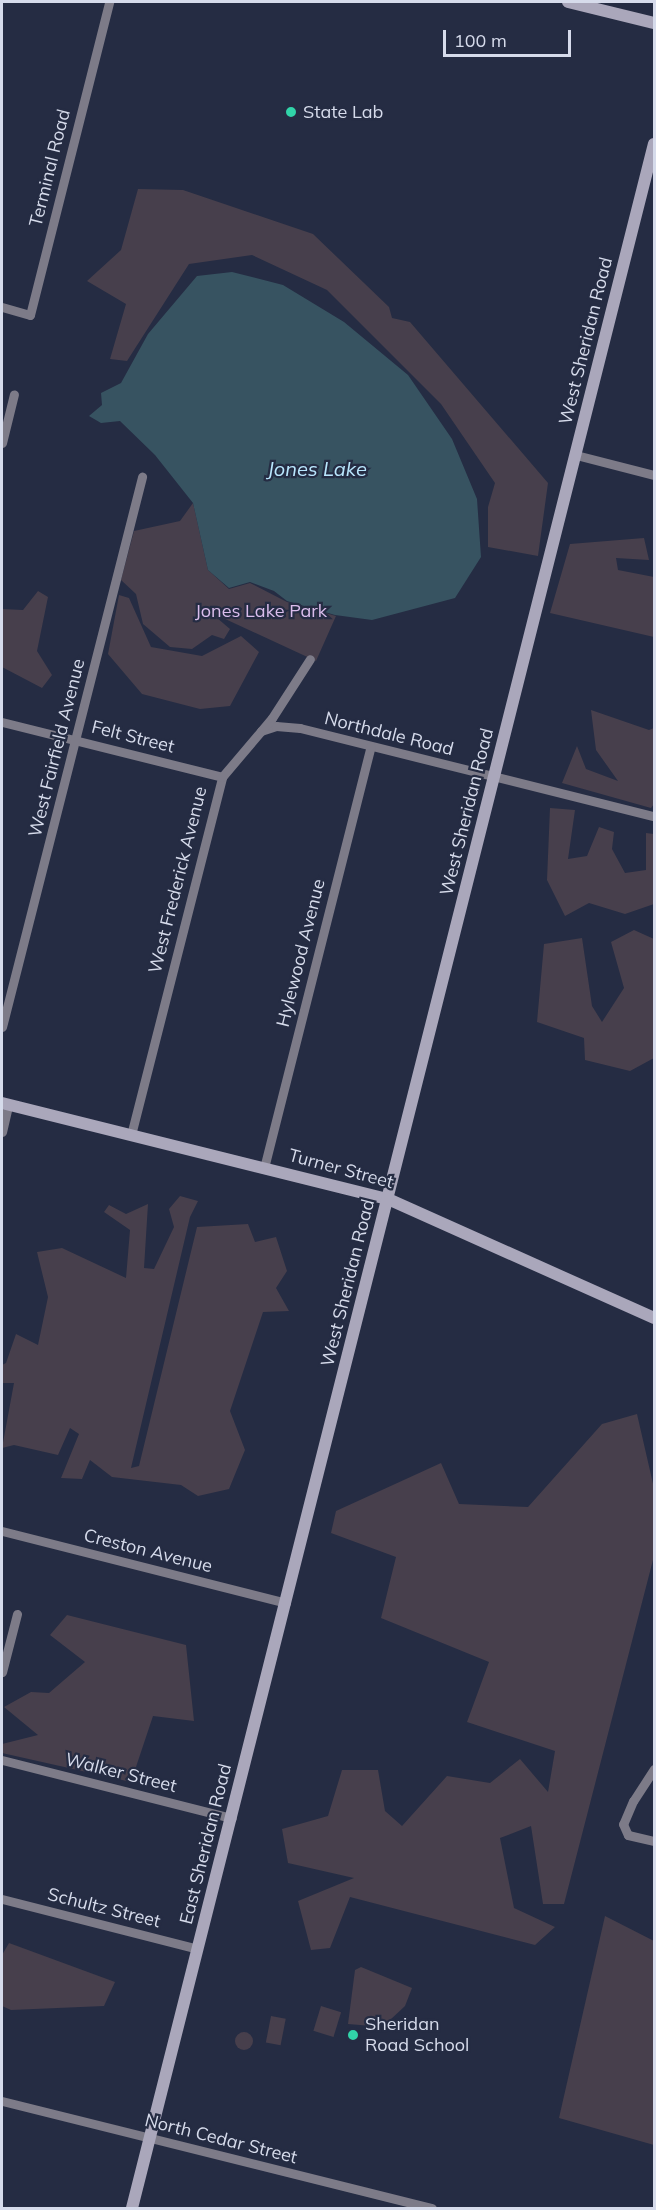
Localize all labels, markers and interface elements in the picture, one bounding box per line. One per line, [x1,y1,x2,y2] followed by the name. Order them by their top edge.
[446,18,574,56] scale bar
[454,29,507,52] text: 100 m
[303,101,383,123] place label: State Lab
[284,105,298,119] marker: State Lab
[25,107,75,229] street label: Terminal Road
[555,255,617,427] street label: West Sheridan Road
[267,456,367,480] water label: Jones Lake
[195,600,327,622] park label: Jones Lake Park
[24,657,90,839] street label: West Fairfield Avenue
[322,708,456,760] street label: Northdale Road
[89,716,177,758] street label: Felt Street
[436,726,498,898] street label: West Sheridan Road
[144,784,212,976] street label: West Frederick Avenue
[272,877,330,1029] street label: Hylewood Avenue
[286,1145,396,1193] street label: Turner Street
[317,1197,379,1369] street label: West Sheridan Road
[81,1525,215,1577] street label: Creston Avenue
[63,1749,179,1797] street label: Walker Street
[176,1762,236,1926] street label: East Sheridan Road
[45,1884,163,1932] street label: Schultz Street
[365,2014,469,2056] place label: Sheridan Road School
[346,2028,360,2042] marker: Sheridan Road School
[143,2110,299,2168] street label: North Cedar Street

